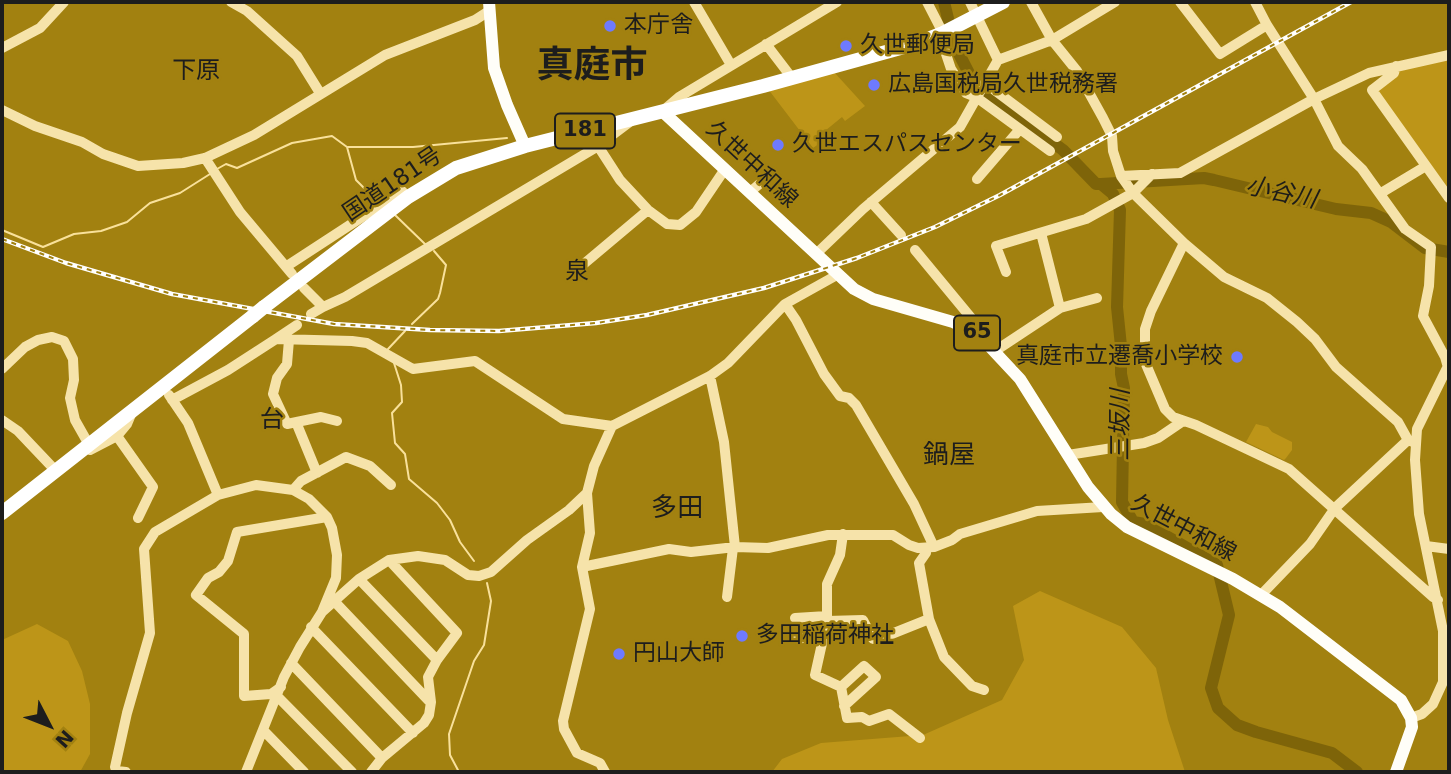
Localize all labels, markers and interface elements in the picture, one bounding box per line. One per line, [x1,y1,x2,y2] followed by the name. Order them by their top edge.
[624,12,693,40] place label: 本庁舎
[602,18,618,34] marker: 本庁舎
[860,32,975,60] place label: 久世郵便局
[838,38,854,54] marker: 久世郵便局
[537,45,647,89] district label: 真庭市
[172,58,220,86] district label: 下原
[888,71,1118,99] place label: 広島国税局久世税務署
[866,77,882,93] marker: 広島国税局久世税務署
[555,114,615,148] road number: 181
[700,116,802,214] street label: 久世中和線
[792,131,1022,159] place label: 久世エスパスセンター
[770,137,786,153] marker: 久世エスパスセンター
[338,142,448,228] street label: 国道181号
[1243,172,1319,216] water label: 小谷川
[565,259,589,287] district label: 泉
[954,316,1000,350] road number: 65
[1016,343,1223,371] place label: 真庭市立遷喬小学校
[1229,349,1245,365] marker: 真庭市立遷喬小学校
[1108,389,1136,461] water label: 三坂川
[260,407,284,435] district label: 台
[923,440,975,472] district label: 鍋屋
[1126,490,1240,568] street label: 久世中和線
[651,493,703,525] district label: 多田
[756,622,894,650] place label: 多田稲荷神社
[734,628,750,644] marker: 多田稲荷神社
[633,640,725,668] place label: 円山大師
[611,646,627,662] marker: 円山大師
[14,690,84,760] north arrow
[51,726,78,752] text: N

